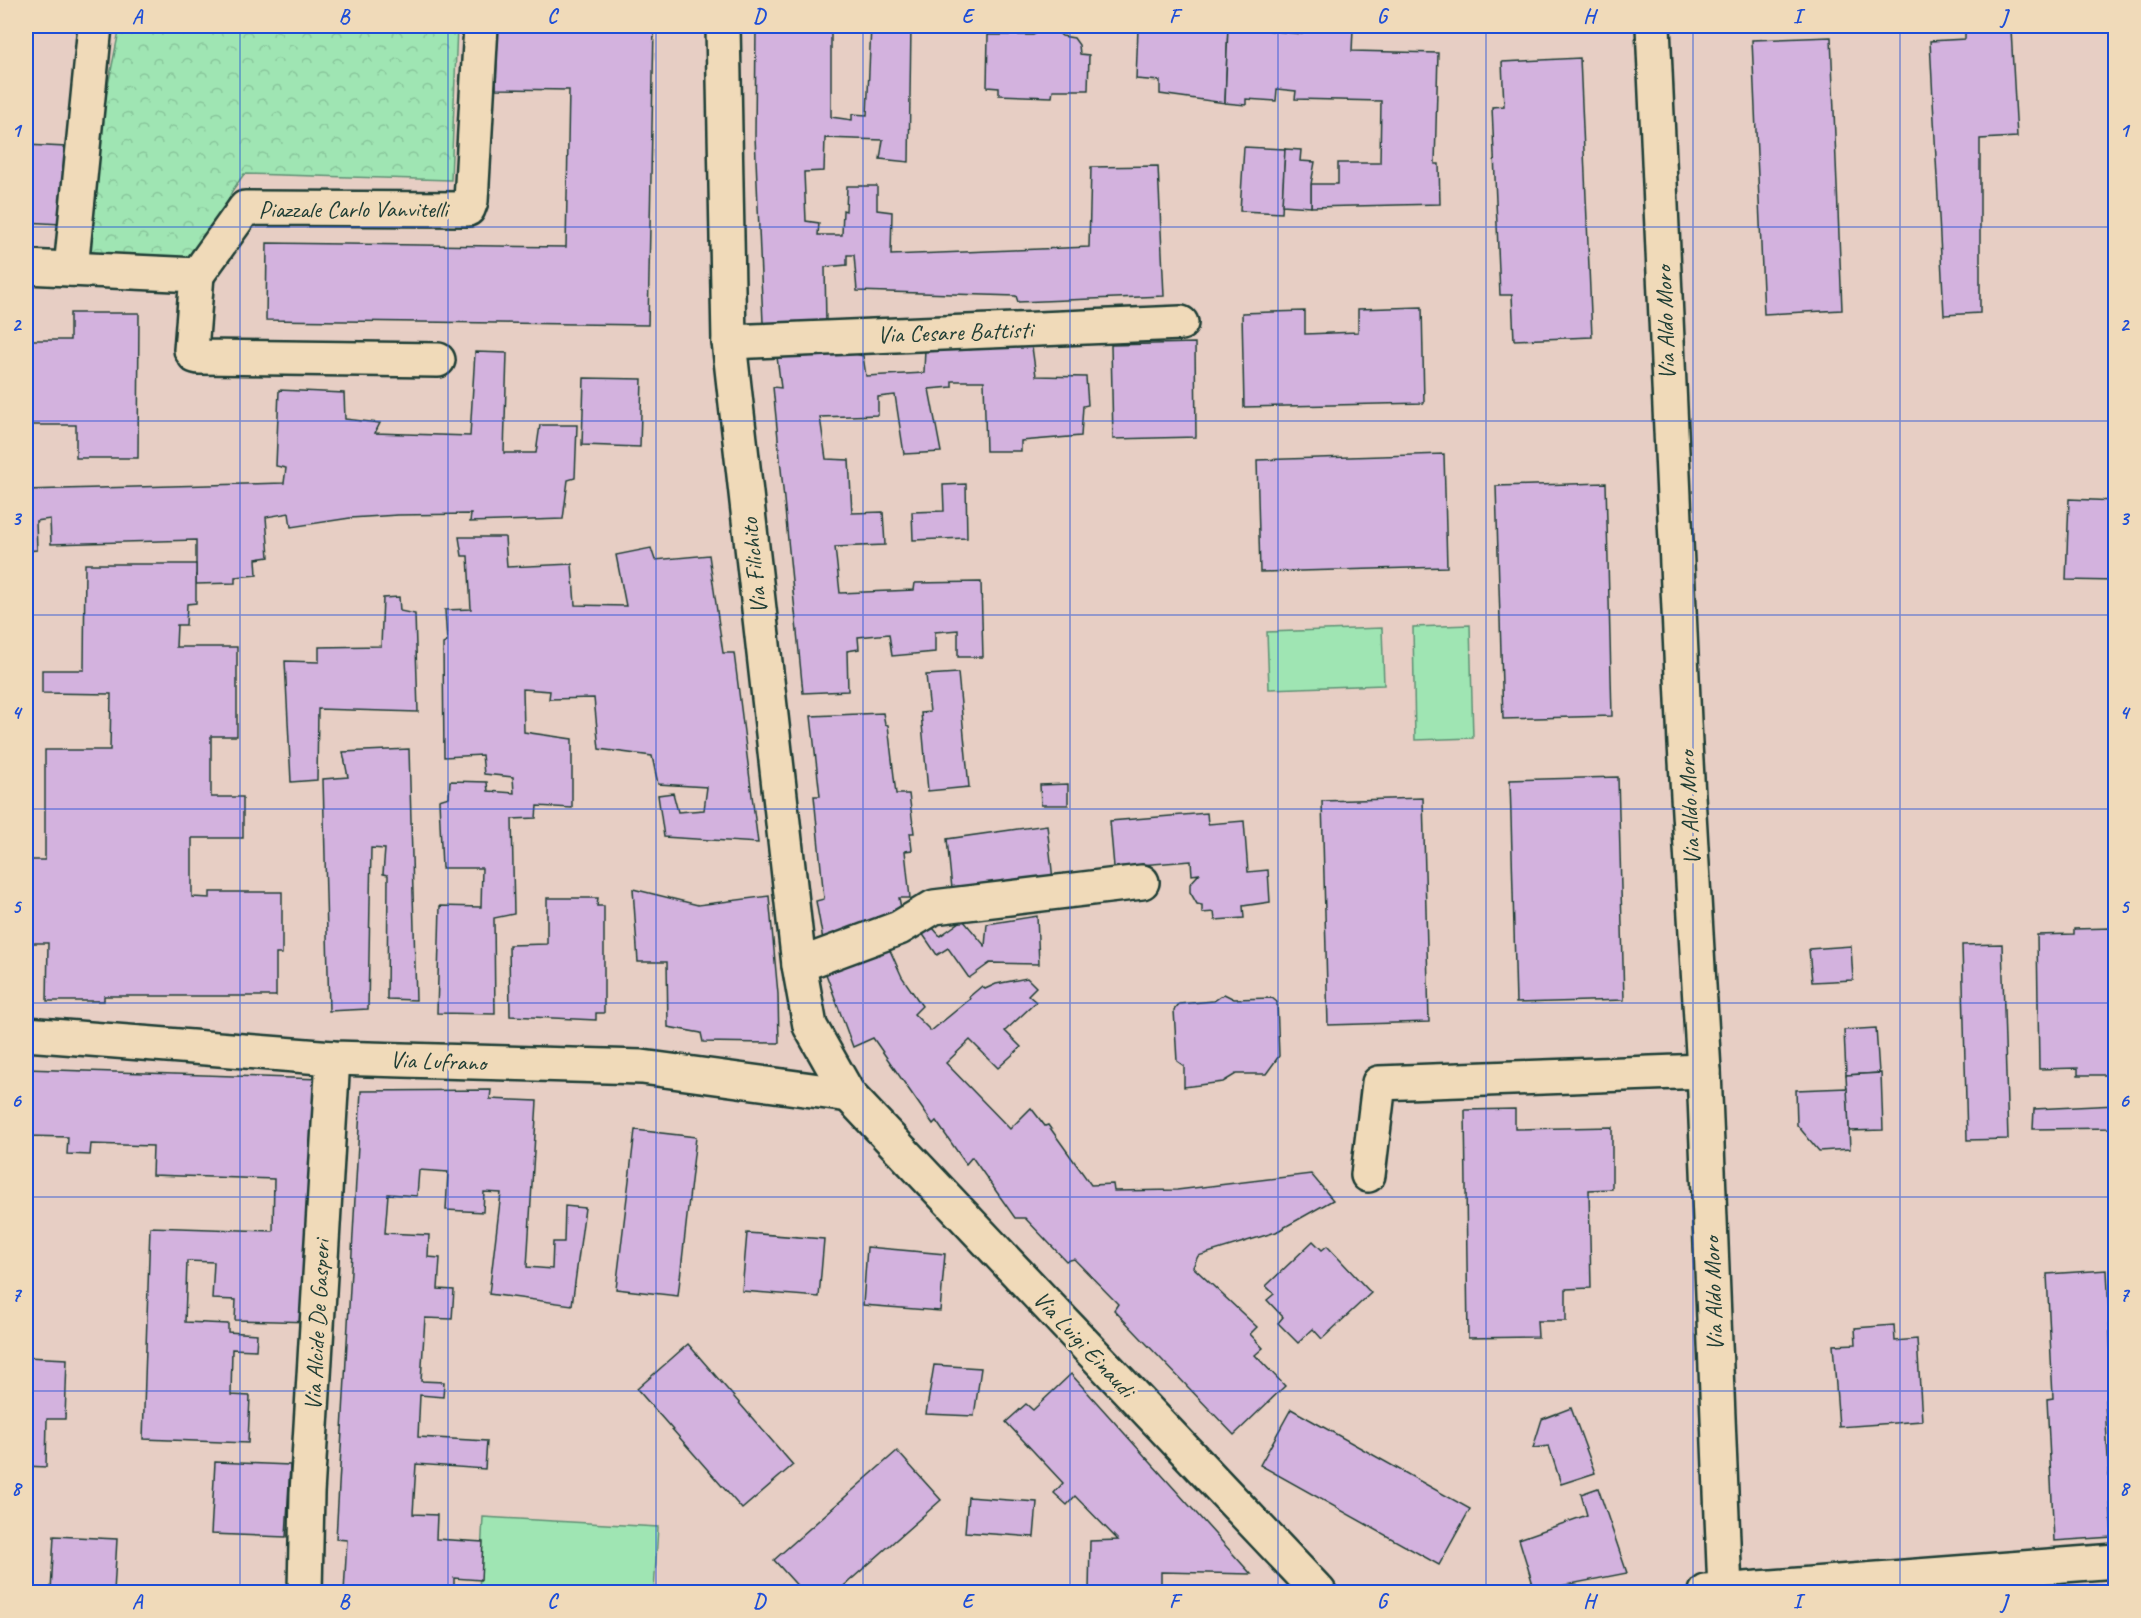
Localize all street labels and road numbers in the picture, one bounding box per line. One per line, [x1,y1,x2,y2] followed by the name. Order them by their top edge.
[259,194,450,224] street label: Piazzale Carlo Vanvitelli
[1648,263,1682,381] street label: Via Aldo Moro
[877,314,1036,350] street label: Via Cesare Battisti
[734,515,774,615] street label: Via Filichito
[1671,748,1707,866] street label: Via Aldo Moro
[389,1044,489,1078] street label: Via Lufrano
[1696,1234,1730,1352] street label: Via Aldo Moro
[298,1236,337,1411] street label: Via Alcide De Gasperi
[1027,1284,1144,1406] street label: Via Luigi Einaudi

